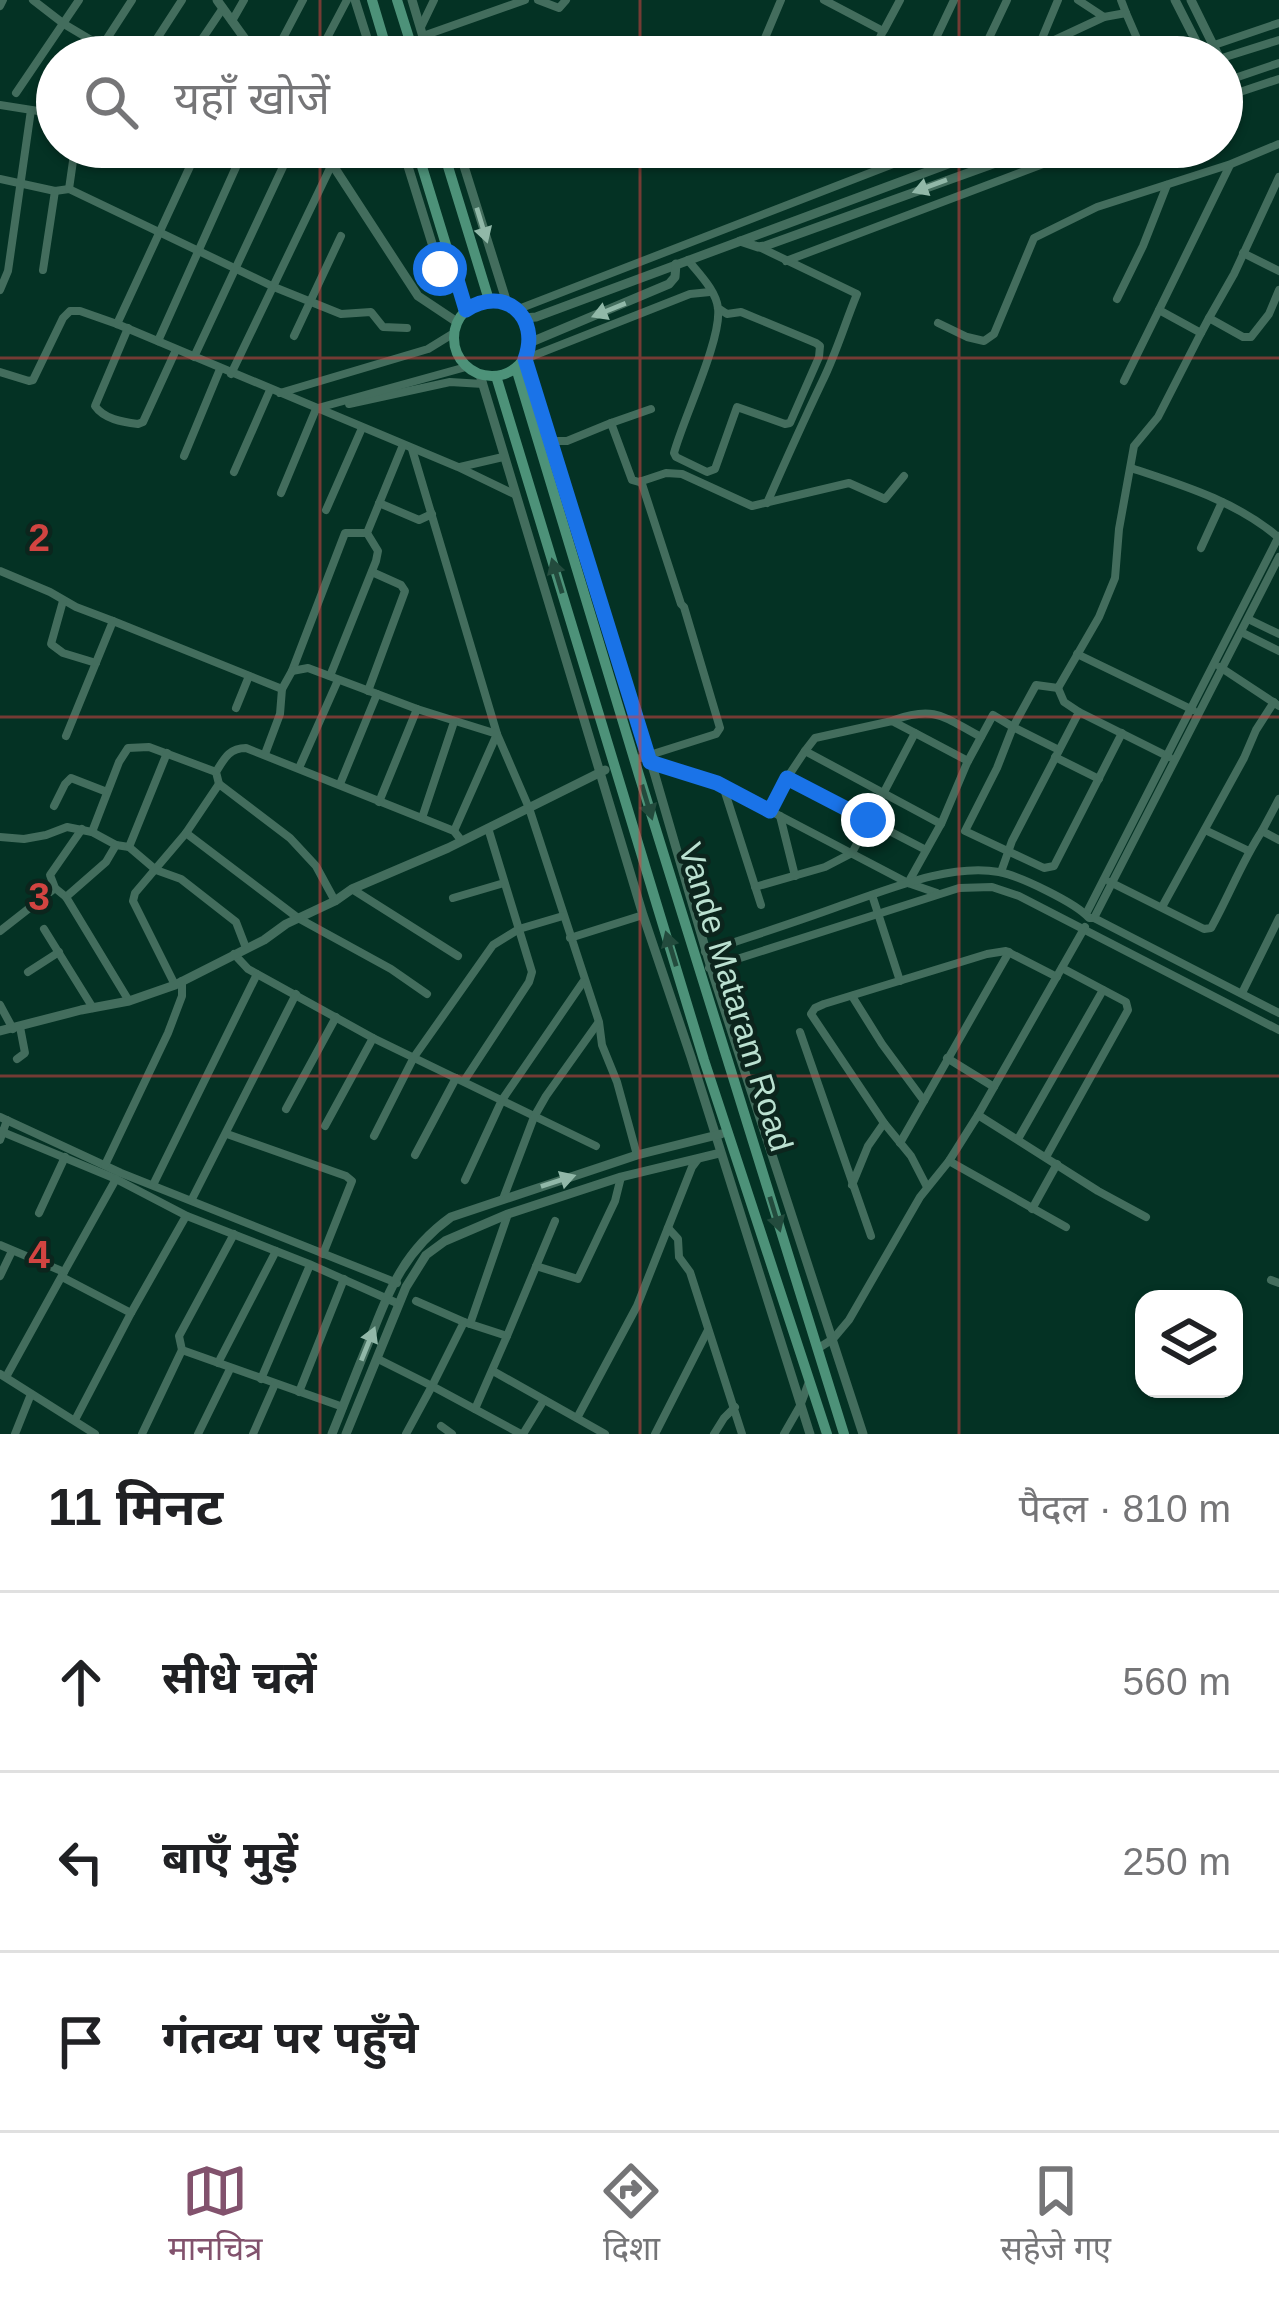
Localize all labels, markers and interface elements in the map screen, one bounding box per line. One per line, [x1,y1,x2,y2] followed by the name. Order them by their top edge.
[36,36,1243,168] search box
[78,69,144,135] icon: search
[174,73,330,124] text: यहाँ खोजें
[912,178,948,196] one-way arrow
[474,207,493,244] one-way arrow
[413,242,467,296] route start
[591,301,627,320] one-way arrow
[28,516,50,559] text: 2
[547,557,565,594] one-way arrow
[639,784,657,821] one-way arrow
[841,793,895,847] route end
[671,838,801,1156] street label: Vande Mataram Road
[28,875,50,918] text: 3
[661,930,679,966] one-way arrow
[540,1171,577,1190] one-way arrow
[767,1196,786,1233] one-way arrow
[28,1233,50,1276] text: 4
[1135,1290,1243,1398] map controls
[1135,1290,1243,1398] button: layers
[359,1326,378,1362] one-way arrow
[48,1479,223,1536] text: 11 मिनट
[1019,1487,1231,1530] text: पैदल · 810 m
[48,1649,114,1715] icon: ahead
[162,1652,316,1703] text: सीधे चलें
[1123,1660,1231,1703] text: 560 m
[48,1829,114,1895] icon: left
[162,1832,298,1883] text: बाएँ मुड़ें
[1123,1840,1231,1883] text: 250 m
[48,2009,114,2075] icon: arrive
[162,2012,418,2063] text: गंतव्य पर पहुँचे
[168,2158,262,2273] tab: मानचित्र
[598,2158,664,2273] tab: दिशा
[1001,2158,1111,2273] tab: सहेजे गए

